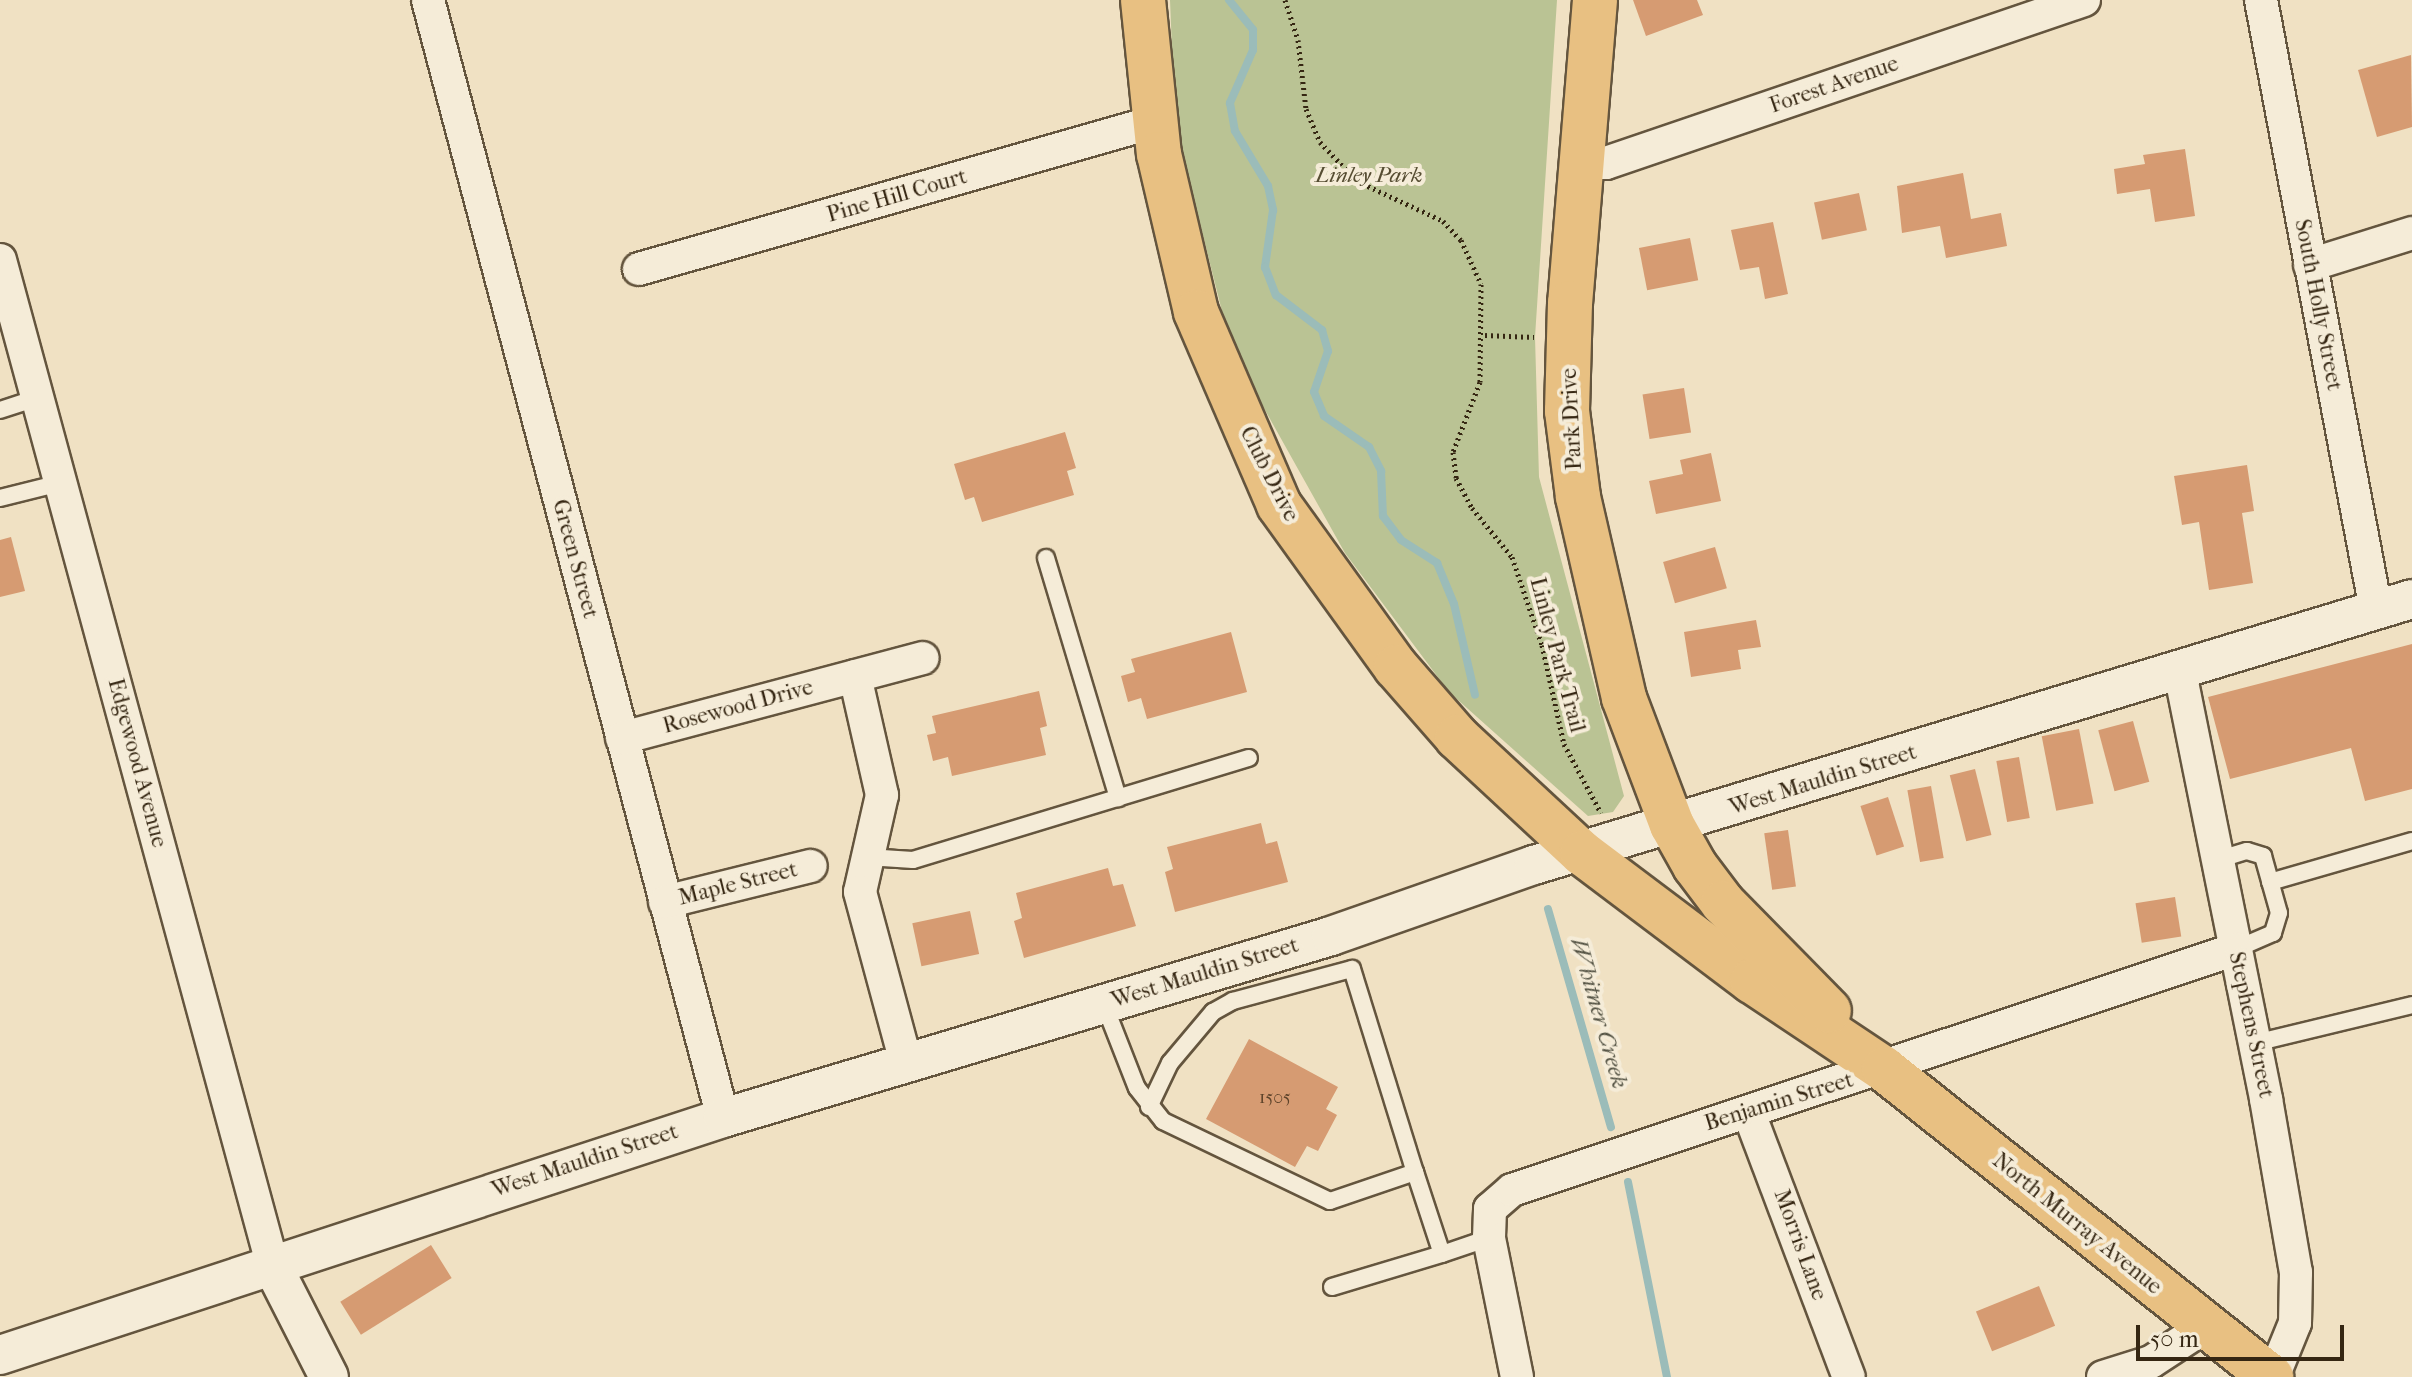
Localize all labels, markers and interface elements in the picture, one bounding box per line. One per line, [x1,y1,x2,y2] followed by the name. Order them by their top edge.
[1766,51,1902,119] street label: Forest Avenue
[824,163,970,229] street label: Pine Hill Court
[1315,163,1423,189] park label: Linley Park
[2288,217,2348,393] street label: South Holly Street
[1556,367,1588,471] street label: Park Drive
[1234,422,1304,526] street label: Club Drive
[546,497,604,621] street label: Green Street
[1524,575,1590,735] street label: Linley Park Trail
[660,674,816,740] street label: Rosewood Drive
[102,676,172,850] street label: Edgewood Avenue
[1726,739,1920,821] street label: West Mauldin Street
[676,856,800,912] street label: Maple Street
[1108,932,1302,1014] street label: West Mauldin Street
[1564,934,1634,1092] water label: Whitner Creek
[2223,950,2279,1100] street label: Stephens Street
[1701,1067,1857,1137] street label: Benjamin Street
[1259,1087,1291,1109] house number: 1505
[488,1118,682,1204] street label: West Mauldin Street
[1987,1148,2167,1300] street label: North Murray Avenue
[1768,1186,1832,1304] street label: Morris Lane
[2140,1309,2348,1359] scale bar
[2150,1325,2199,1353] text: 50 m

